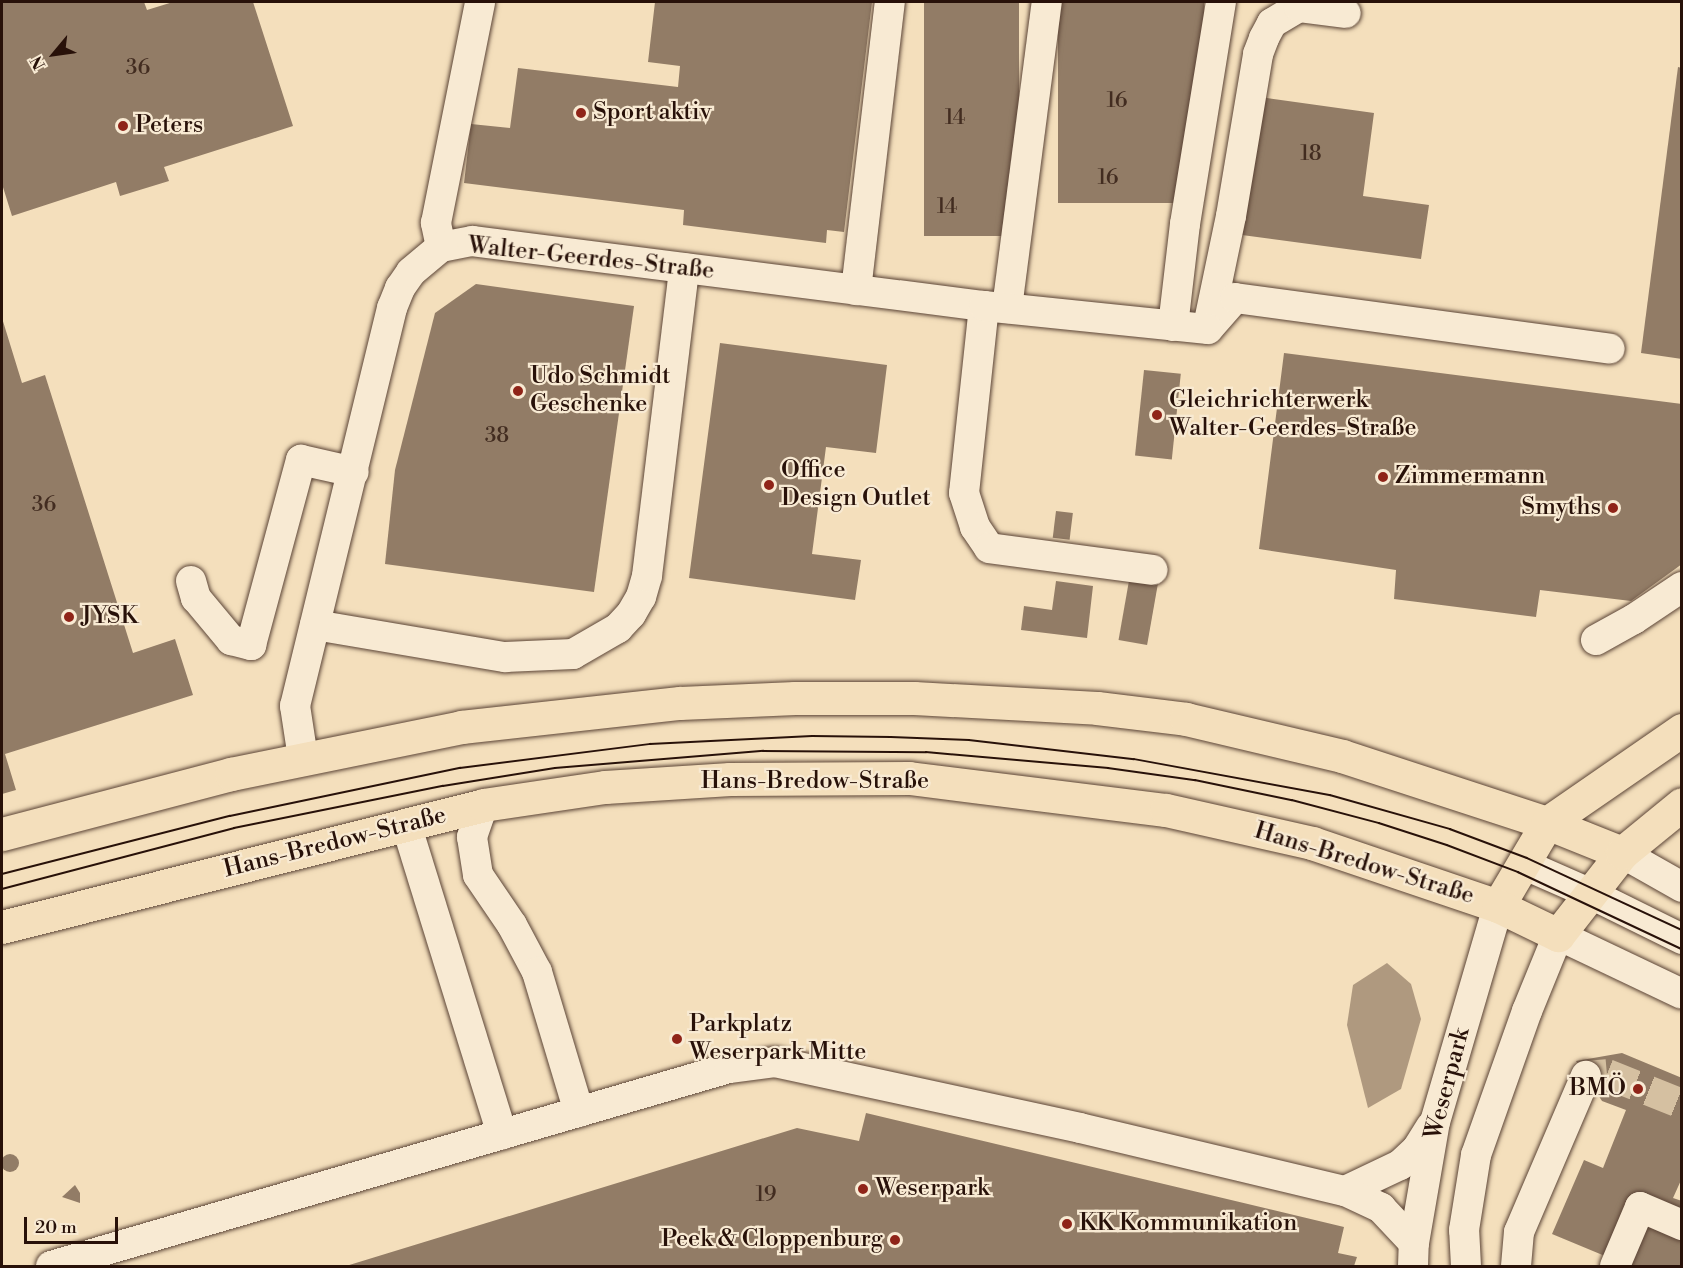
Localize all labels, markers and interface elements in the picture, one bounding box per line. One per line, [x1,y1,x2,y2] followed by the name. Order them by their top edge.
[24,24,84,84] north arrow
[26,52,50,73] text: N
[126,55,150,81] house number: 36
[1106,88,1128,114] house number: 16
[593,99,712,127] place label: Sport aktiv
[945,105,965,131] house number: 14
[574,106,588,120] marker: Sport aktiv
[135,112,203,140] place label: Peters
[116,119,130,133] marker: Peters
[1300,141,1322,167] house number: 18
[1097,165,1119,191] house number: 16
[937,194,957,220] house number: 14
[466,232,716,286] street label: Walter-Geerdes-Straße
[530,363,670,419] place label: Udo Schmidt Geschenke
[511,384,525,398] marker: Udo Schmidt Geschenke
[1169,387,1417,443] place label: Gleichrichterwerk Walter-Geerdes-Straße
[1150,408,1164,422] marker: Gleichrichterwerk Walter-Geerdes-Straße
[485,423,509,449] house number: 38
[781,457,931,513] place label: Office Design Outlet
[1395,463,1545,491] place label: Zimmermann
[1376,470,1390,484] marker: Zimmermann
[762,478,776,492] marker: Office Design Outlet
[32,492,56,518] house number: 36
[1521,494,1601,522] place label: Smyths
[1606,501,1620,515] marker: Smyths
[81,603,138,631] place label: JYSK
[62,610,76,624] marker: JYSK
[701,768,929,796] street label: Hans-Bredow-Straße
[221,801,449,885] street label: Hans-Bredow-Straße
[1251,817,1477,911] street label: Hans-Bredow-Straße
[689,1011,866,1067] place label: Parkplatz Weserpark Mitte
[1419,1025,1477,1143] street label: Weserpark
[670,1032,684,1046] marker: Parkplatz Weserpark Mitte
[1569,1075,1626,1103] place label: BMÖ
[1631,1082,1645,1096] marker: BMÖ
[875,1175,990,1203] place label: Weserpark
[755,1182,777,1208] house number: 19
[856,1182,870,1196] marker: Weserpark
[27,1205,122,1243] scale bar
[1079,1210,1297,1238] place label: KK Kommunikation
[35,1216,77,1239] text: 20 m
[1060,1217,1074,1231] marker: KK Kommunikation
[661,1226,883,1254] place label: Peek & Cloppenburg
[888,1233,902,1247] marker: Peek & Cloppenburg

